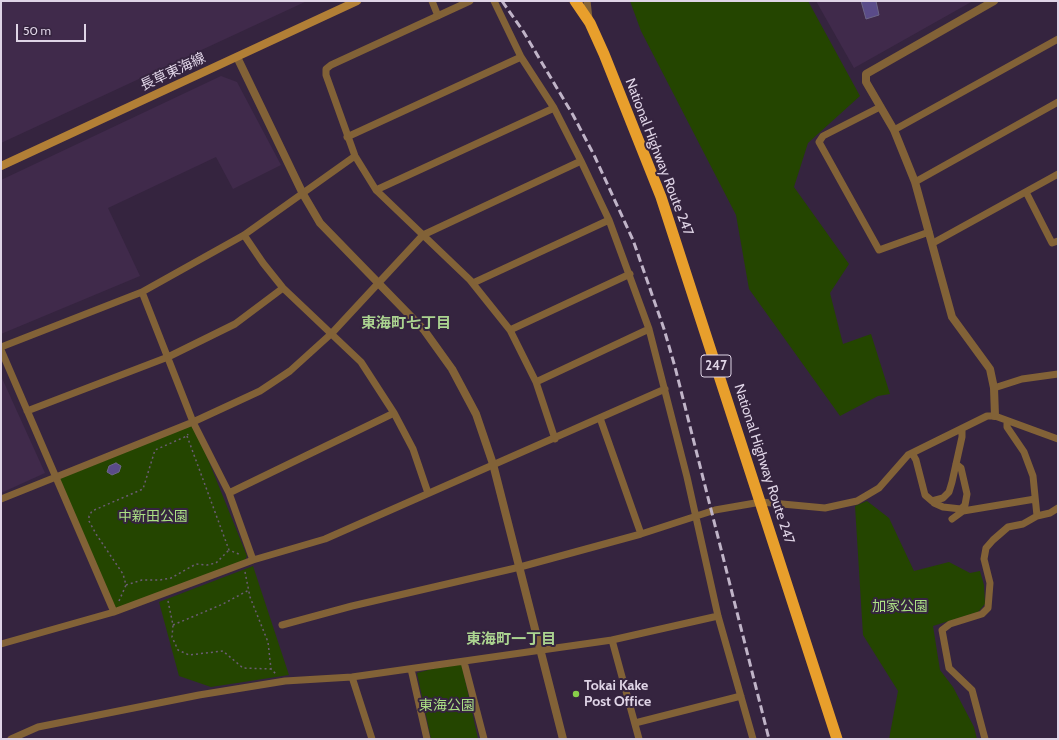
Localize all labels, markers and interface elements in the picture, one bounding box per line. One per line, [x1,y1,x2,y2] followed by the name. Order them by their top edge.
[18,16,88,42] scale bar
[23,23,51,38] text: 50 m
[138,50,208,94] street label: 長草東海線
[621,76,697,238] street label: National Highway Route 247
[361,315,451,333] district label: 東海町七丁目
[701,355,731,377] road number: 247
[730,382,798,546] street label: National Highway Route 247
[118,509,188,525] park label: 中新田公園
[872,599,928,615] park label: 加家公園
[466,631,556,649] district label: 東海町一丁目
[584,678,651,710] place label: Tokai Kake Post Office
[571,689,581,699] marker: Tokai Kake Post Office
[419,698,475,714] park label: 東海公園

